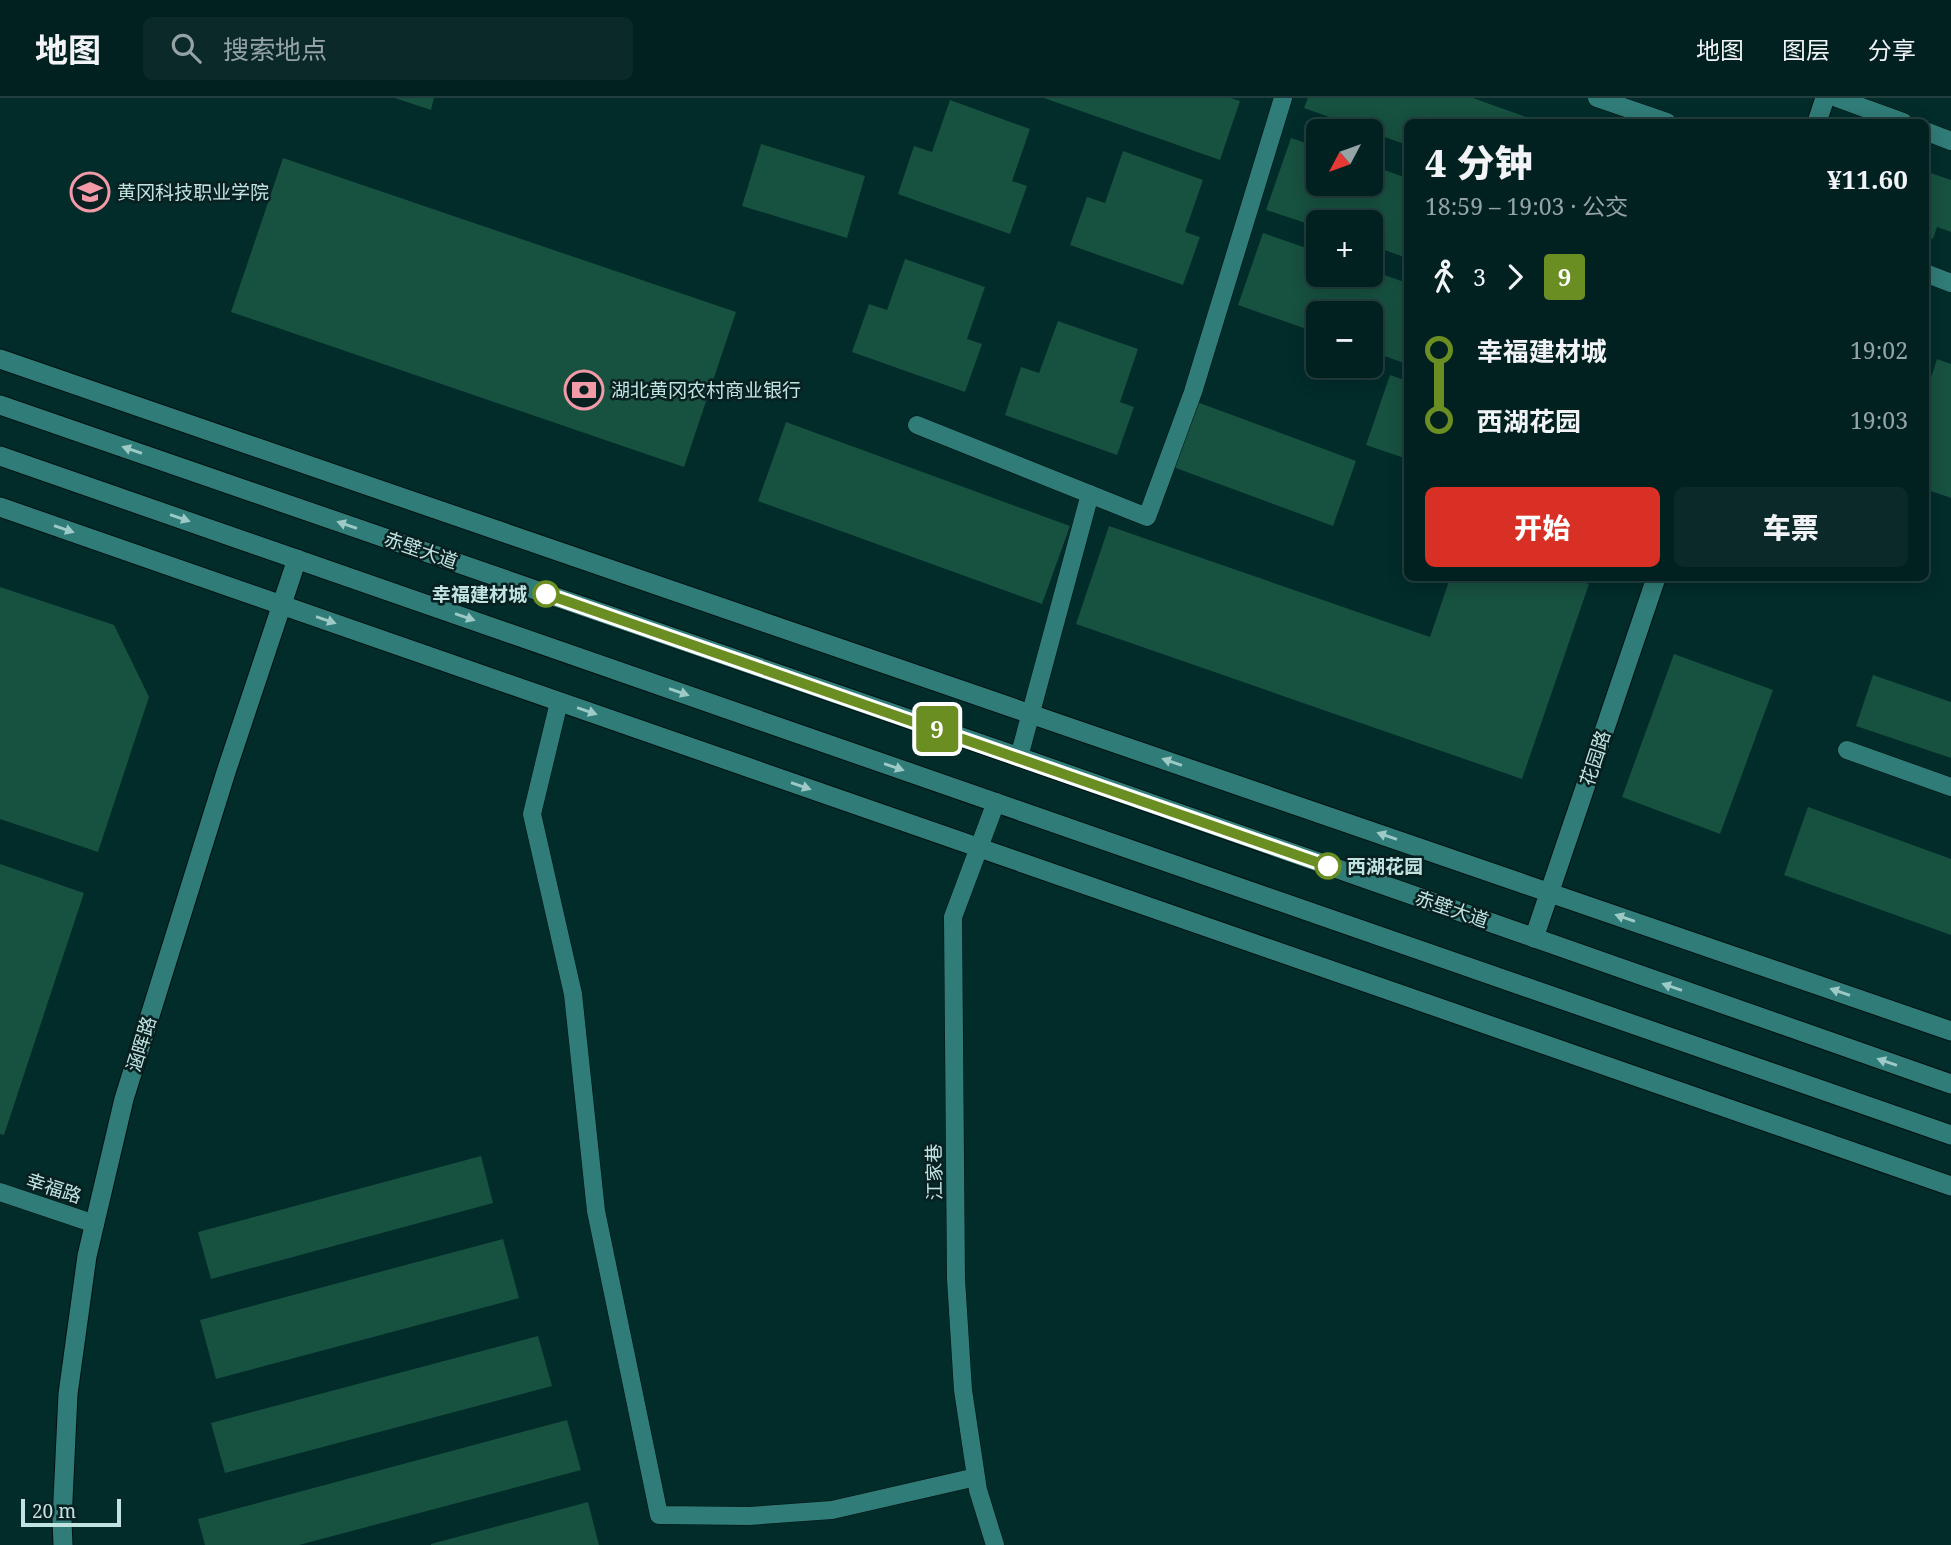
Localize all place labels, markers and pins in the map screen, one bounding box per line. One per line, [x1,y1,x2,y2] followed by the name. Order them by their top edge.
[69,171,111,213] school or university icon: 黄冈科技职业学院
[117,179,269,205] place label: 黄冈科技职业学院
[563,369,605,411] bank icon: 湖北黄冈农村商业银行
[611,377,801,403] place label: 湖北黄冈农村商业银行
[432,581,527,607] place label: 幸福建材城
[533,581,559,607] marker: 幸福建材城
[1315,853,1341,879] marker: 西湖花园
[1347,853,1423,879] place label: 西湖花园

